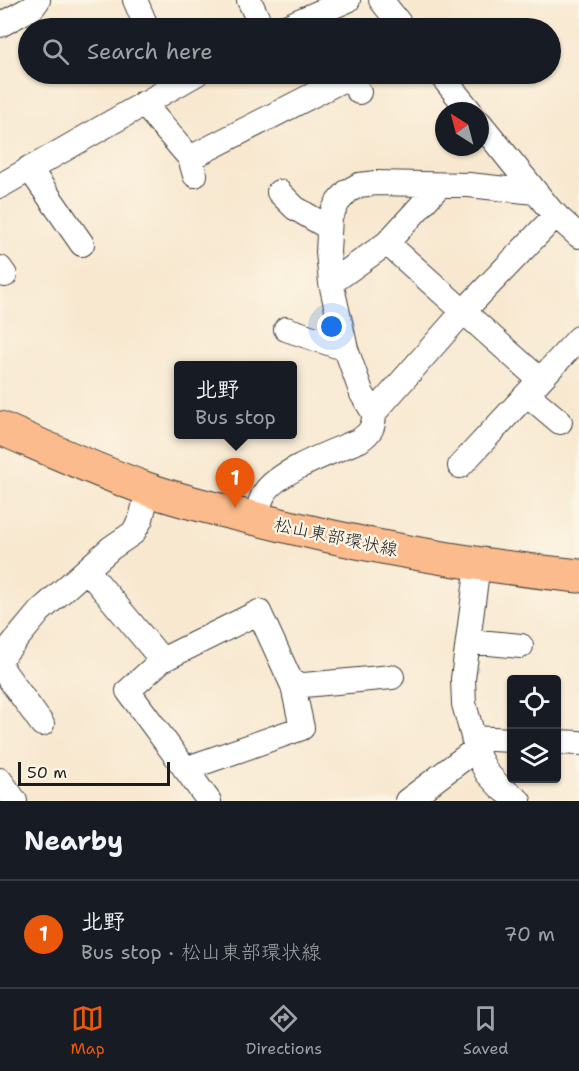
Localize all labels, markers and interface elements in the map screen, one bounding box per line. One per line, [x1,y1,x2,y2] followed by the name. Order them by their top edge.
[18,18,561,84] search box
[39,35,72,68] icon: search
[87,37,213,66] text: Search here
[435,102,489,156] north arrow
[317,312,346,341] your location
[174,361,297,439] popup
[195,375,239,404] text: 北野
[195,404,276,430] text: Bus stop
[216,458,254,508] pin: 1
[272,512,400,562] street label: 松山東部環状線
[507,675,561,783] map controls
[507,675,561,729] button: locate
[507,729,561,783] button: layers
[18,759,170,786] scale bar
[27,762,67,783] text: 50 m
[24,823,123,858] text: Nearby
[81,907,125,936] text: 北野
[39,921,48,947] text: 1
[503,921,555,947] text: 70 m
[81,939,321,965] text: Bus stop · 松山東部環状線
[71,1002,105,1059] tab: Map
[246,1002,322,1059] tab: Directions
[463,1002,509,1059] tab: Saved

